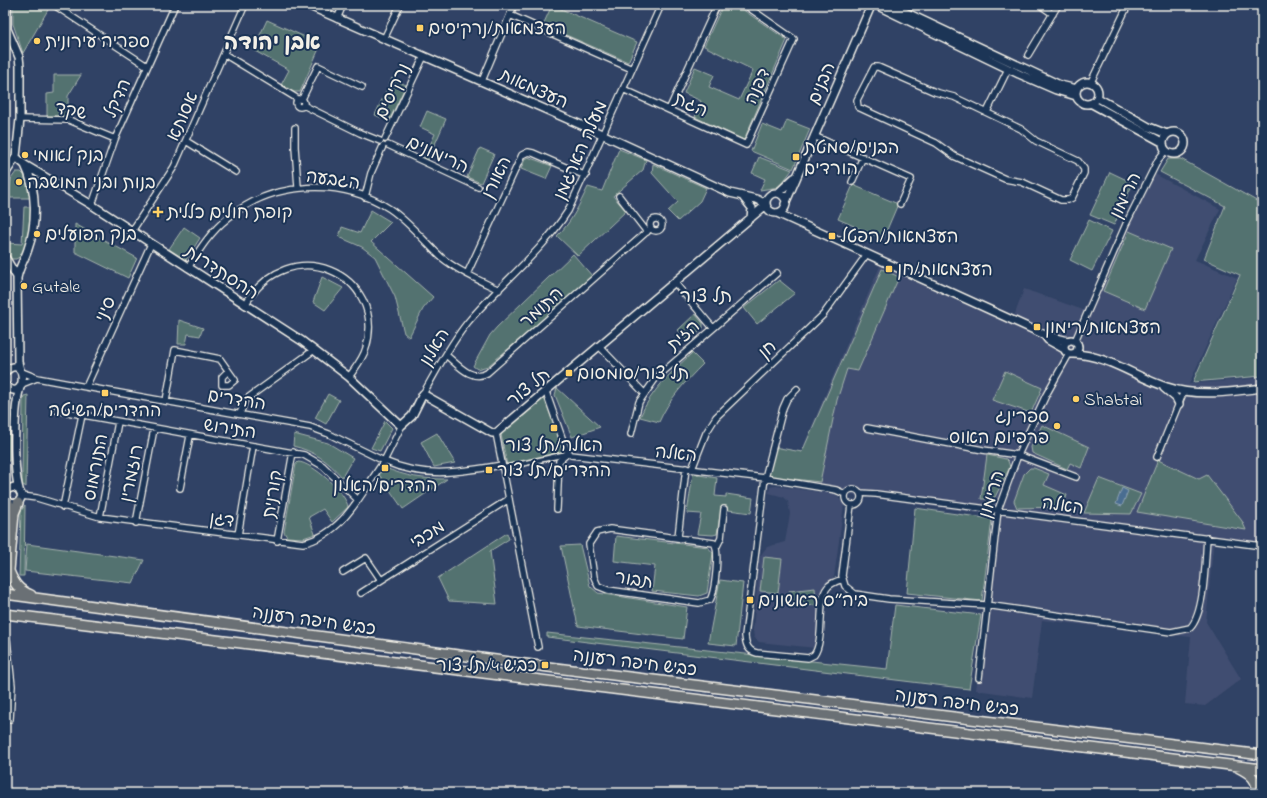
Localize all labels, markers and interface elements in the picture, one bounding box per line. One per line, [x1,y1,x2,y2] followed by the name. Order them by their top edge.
[428,17,566,43] place label: העצמאות/נרקיסים
[415,23,425,33] marker: העצמאות/נרקיסים
[224,28,321,60] district label: אבן יהודה
[45,30,150,56] place label: ספריה עירונית
[32,36,42,46] marker: ספריה עירונית
[802,58,843,109] street label: הבנים
[369,59,418,124] street label: נרקיסים
[494,63,572,117] street label: העצמאות
[739,64,778,109] street label: דפנה
[99,75,139,123] street label: הדקל
[669,87,711,125] street label: הגת
[161,88,206,146] street label: אסותא
[52,96,89,128] street label: שקד
[548,97,615,205] street label: מעלה הארגמן
[402,130,472,181] street label: הרימונים
[803,136,900,183] place label: הבנים/סמטת הורדים
[33,144,104,170] place label: בנק לאומי
[20,150,30,160] marker: בנק לאומי
[476,152,519,204] street label: האורן
[791,152,801,162] marker: הבנים/סמטת הורדים
[304,164,362,198] street label: הגבעה
[1104,168,1149,223] street label: הרימון
[27,171,156,197] place label: בנות ובני המושבה
[14,177,24,187] marker: בנות ובני המושבה
[166,201,292,227] place label: קופת חולים כללית
[152,206,164,218] marker: קופת חולים כללית
[45,223,137,249] place label: בנק הפועלים
[840,225,959,251] place label: העצמאות/הפטל
[32,229,42,239] marker: בנק הפועלים
[827,231,837,241] marker: העצמאות/הפטל
[178,239,263,307] street label: ההסתדרות
[897,258,993,284] place label: העצמאות/חן
[884,264,894,274] marker: העצמאות/חן
[32,275,81,301] place label: Gutale
[19,281,29,291] marker: Gutale
[515,282,570,335] street label: התומר
[680,284,732,311] district label: תל צור
[90,293,124,327] street label: סיני
[661,315,707,359] street label: הזית
[1045,316,1161,342] place label: העצמאות/רימון
[1032,322,1042,332] marker: העצמאות/רימון
[414,324,457,372] street label: האלון
[753,335,783,366] street label: חן
[577,362,689,388] place label: תל צור/סומסום
[502,363,557,414] street label: תל צור
[564,368,574,378] marker: תל צור/סומסום
[206,384,268,418] street label: ההדרים
[100,388,110,398] marker: ההדרים/השיטה
[1084,388,1142,414] place label: Shabtai
[1071,394,1081,404] marker: Shabtai
[49,399,161,425] place label: ההדרים/השיטה
[949,405,1049,452] place label: ספרינג פרפיום האוס
[201,413,258,447] street label: התירוש
[1052,421,1062,431] marker: ספרינג פרפיום האוס
[549,423,559,433] marker: האלה/תל צור
[78,432,116,503] street label: התורמוס
[505,434,603,460] place label: האלה/תל צור
[653,440,698,470] street label: האלה
[115,442,151,505] street label: רוזמרין
[497,459,611,485] place label: ההדרים/תל צור
[380,463,390,473] marker: ההדרים/האלון
[484,465,494,475] marker: ההדרים/תל צור
[257,468,291,520] street label: קורנית
[973,468,1012,522] street label: הרימון
[333,474,437,500] place label: ההדרים/האלון
[1040,491,1085,523] street label: האלה
[208,507,236,535] street label: דגן
[406,515,450,556] street label: מכבי
[613,565,655,597] street label: תבור
[758,589,868,615] place label: ביה״ס ראשונים
[745,595,755,605] marker: ביה״ס ראשונים
[250,600,377,644] street label: כביש חיפה רעננה
[571,643,698,684] street label: כביש חיפה רעננה
[436,654,537,680] place label: כביש 4/תל צור
[540,660,550,670] marker: כביש 4/תל צור
[893,683,1020,724] street label: כביש חיפה רעננה

